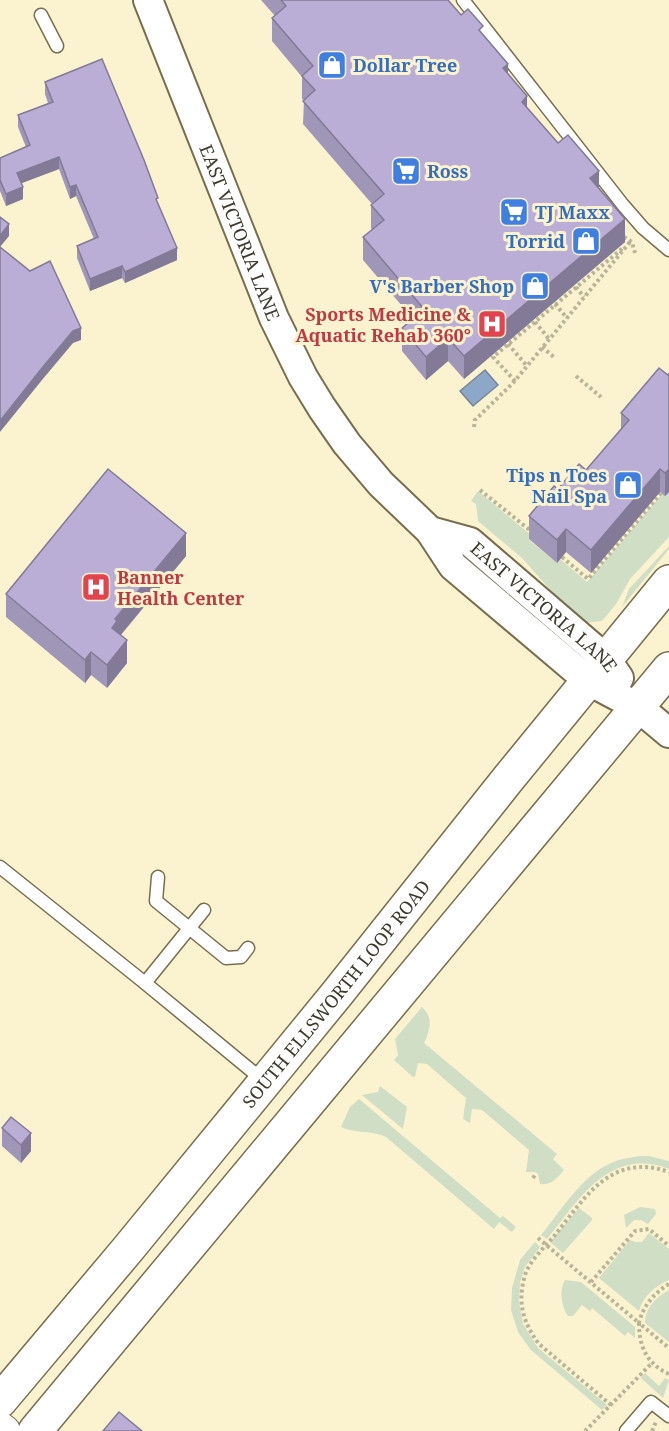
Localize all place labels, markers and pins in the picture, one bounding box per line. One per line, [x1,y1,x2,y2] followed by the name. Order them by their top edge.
[316,49,348,81] shop icon: Dollar Tree
[353,53,457,77] place label: Dollar Tree
[390,155,422,187] supermarket icon: Ross
[427,159,469,183] place label: Ross
[498,196,530,228] supermarket icon: TJ Maxx
[535,200,610,224] place label: TJ Maxx
[570,225,602,257] shop icon: Torrid
[506,229,565,253] place label: Torrid
[519,270,551,302] shop icon: V's Barber Shop
[369,274,514,298] place label: V's Barber Shop
[296,302,472,347] place label: Sports Medicine & Aquatic Rehab 360°
[476,308,508,340] hospital icon: Sports Medicine & Aquatic Rehab 360°
[506,463,607,508] place label: Tips n Toes Nail Spa
[612,469,644,501] shop icon: Tips n Toes Nail Spa
[117,565,245,610] place label: Banner Health Center
[80,571,112,603] hospital icon: Banner Health Center

